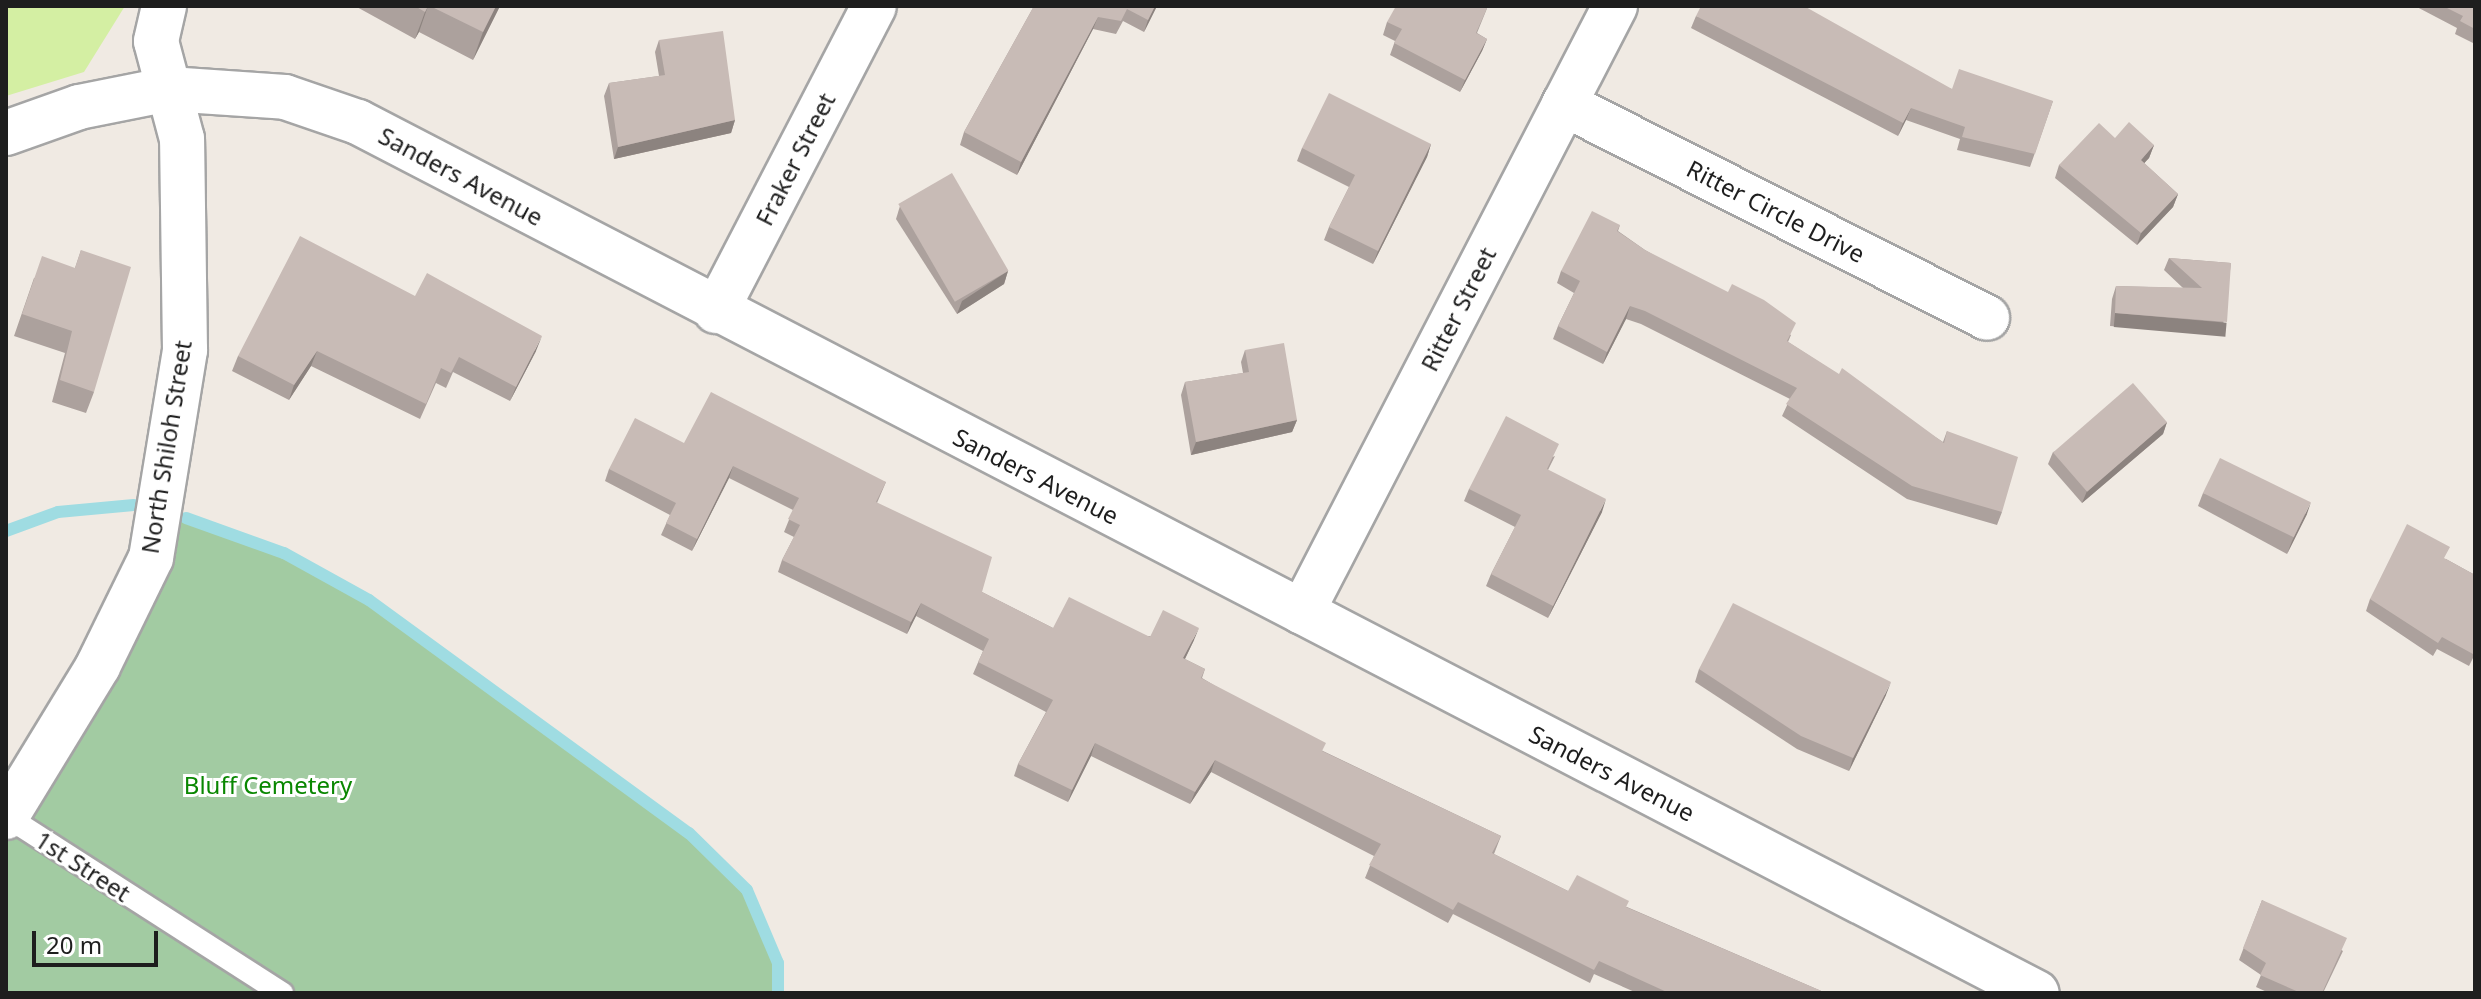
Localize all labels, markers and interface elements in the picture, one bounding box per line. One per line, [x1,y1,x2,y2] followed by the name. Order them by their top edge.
[749,88,841,230] street label: Fraker Street
[374,121,548,231] street label: Sanders Avenue
[1682,154,1870,268] street label: Ritter Circle Drive
[1414,242,1502,376] street label: Ritter Street
[135,338,197,556] street label: North Shiloh Street
[949,422,1123,530] street label: Sanders Avenue
[1525,719,1699,827] street label: Sanders Avenue
[184,771,352,799] park label: Bluff Cemetery
[30,825,136,907] street label: 1st Street
[36,915,162,965] scale bar
[46,928,102,961] text: 20 m

